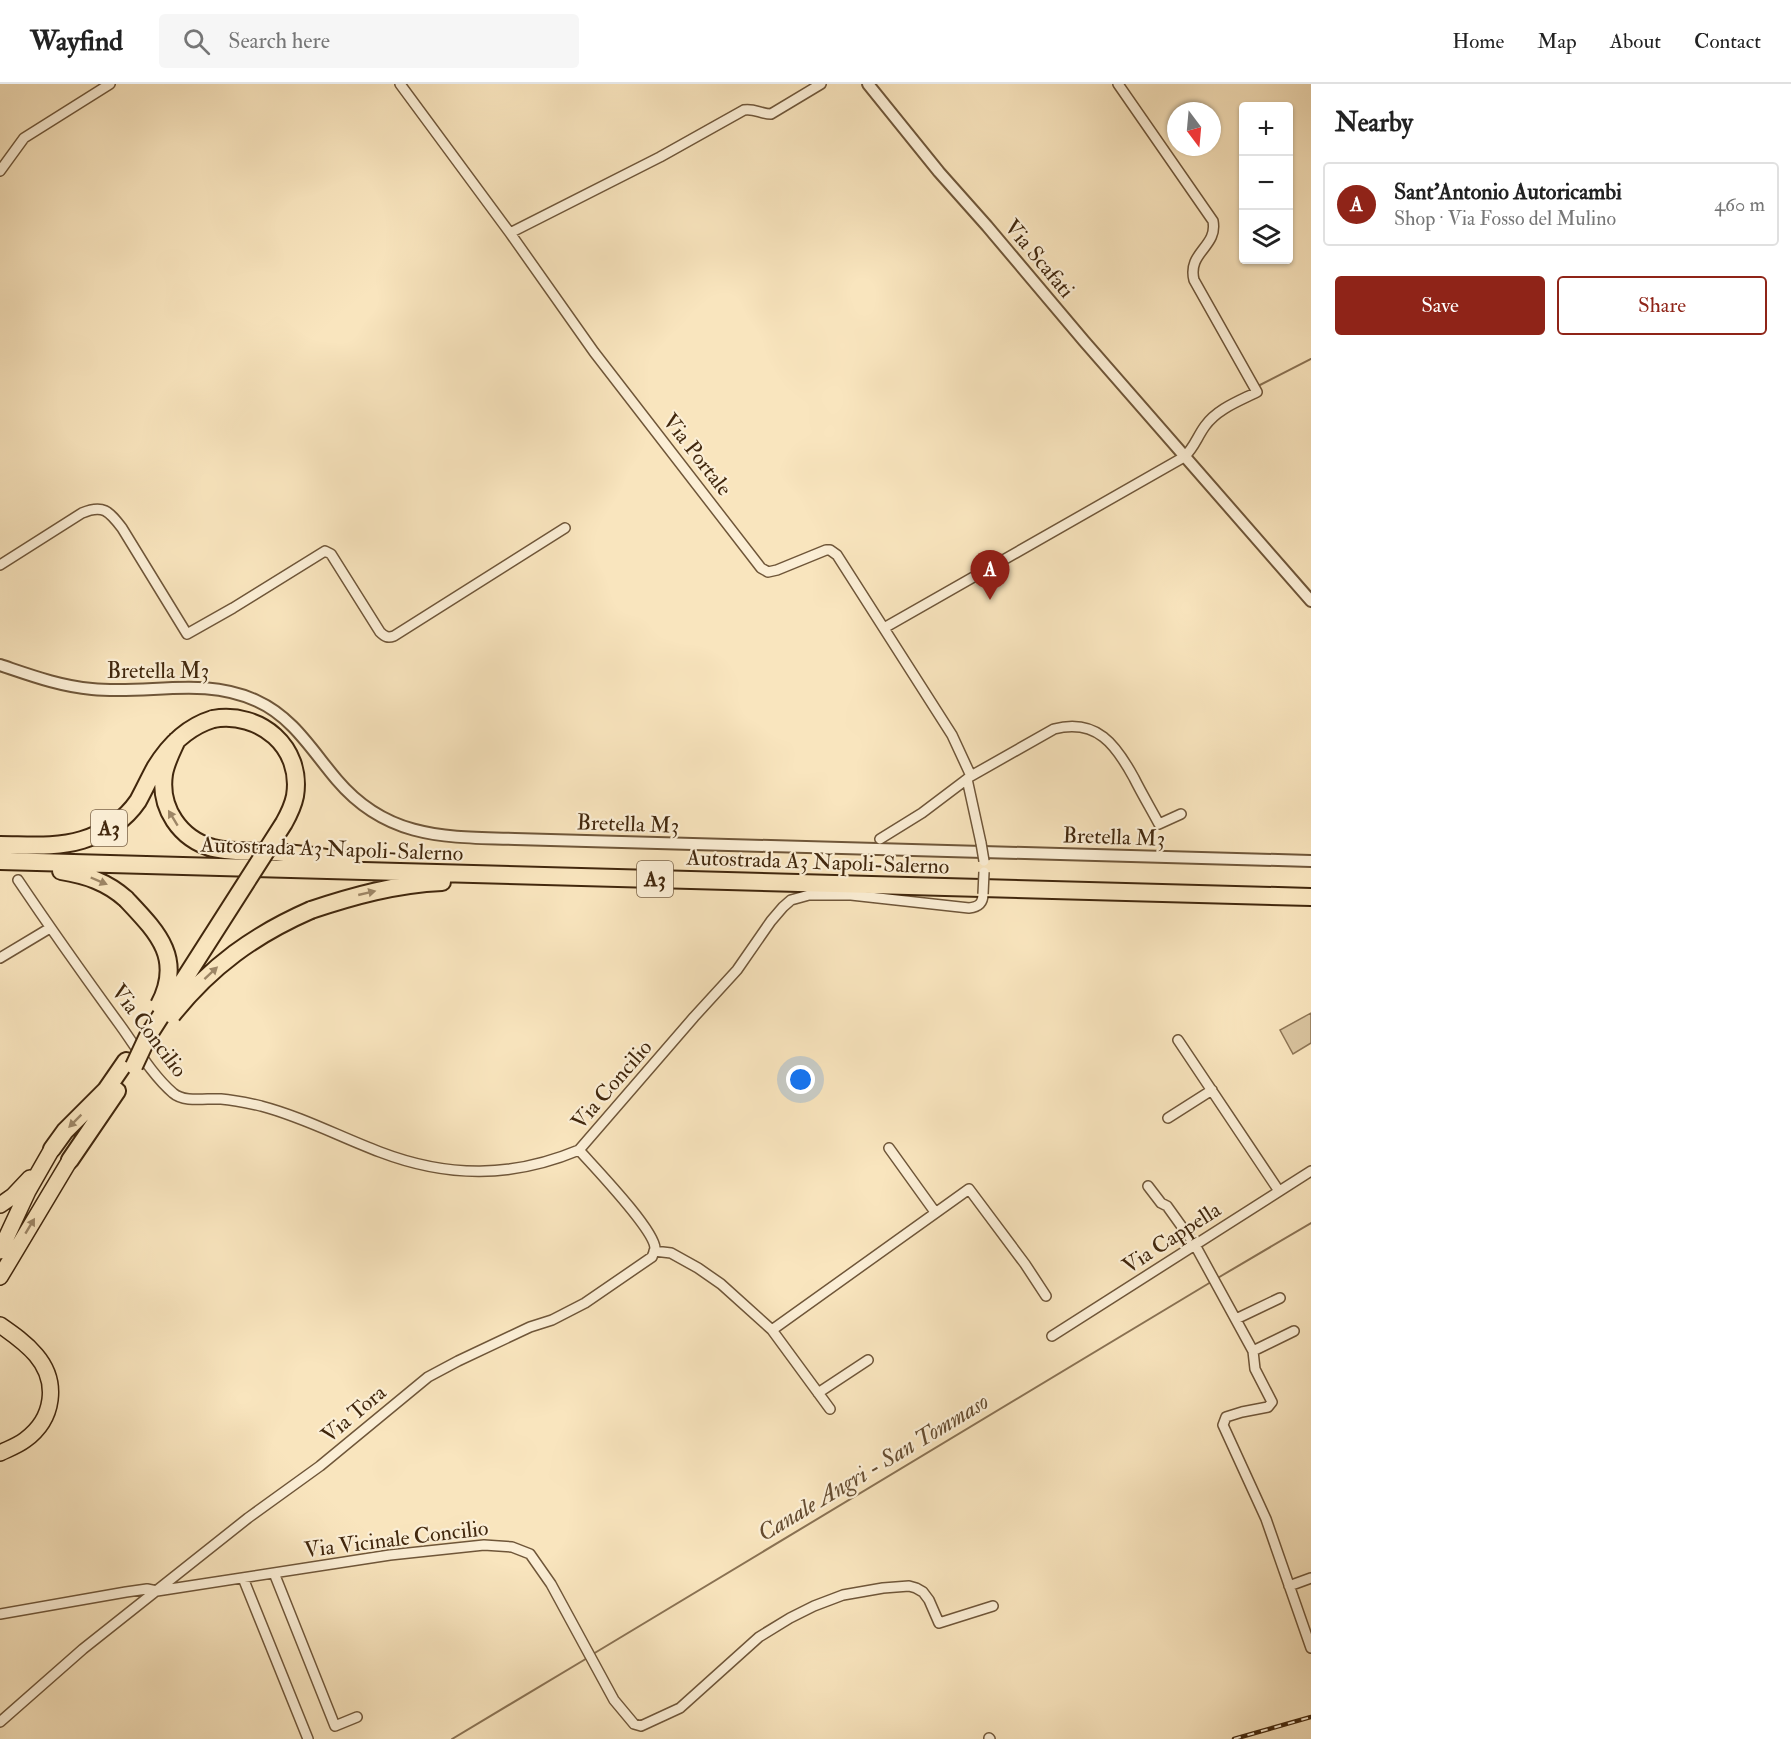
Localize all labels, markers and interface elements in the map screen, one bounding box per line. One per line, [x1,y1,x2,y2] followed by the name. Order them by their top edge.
[159,14,579,68] search box
[30,24,123,59] text: Wayfind
[180,25,213,58] icon: search
[228,27,330,55] text: Search here
[1452,28,1504,55] text: Home
[1537,28,1577,55] text: Map
[1610,28,1661,55] text: About
[1694,28,1761,55] text: Contact
[1167,102,1221,156] north arrow
[1239,102,1293,264] map controls
[1239,102,1293,156] button: +
[1335,107,1413,139] text: Nearby
[1239,156,1293,210] button: −
[1394,178,1622,206] text: Sant'Antonio Autoricambi
[1350,192,1363,217] text: A
[1714,192,1765,217] text: 460 m
[1394,206,1616,231] text: Shop · Via Fosso del Mulino
[1239,210,1293,264] button: layers
[998,214,1080,304] street label: Via Scafati
[1335,276,1545,335] button: Save
[1557,276,1767,335] button: Share
[656,408,738,501] street label: Via Portale
[970,550,1010,600] pin: A
[107,657,209,685] street label: Bretella M3
[576,808,680,840] street label: Bretella M3
[91,810,127,846] road number: A3
[168,810,179,826] one-way arrow
[1062,821,1166,853] street label: Bretella M3
[199,830,464,869] street label: Autostrada A3 Napoli-Salerno
[685,843,950,882] street label: Autostrada A3 Napoli-Salerno
[637,861,673,897] road number: A3
[90,876,108,886] one-way arrow
[358,888,376,898] one-way arrow
[203,967,218,980] one-way arrow
[105,978,193,1083] street label: Via Concilio
[565,1034,658,1135] street label: Via Concilio
[786,1065,815,1094] your location
[68,1114,83,1128] one-way arrow
[1117,1195,1227,1281] street label: Via Cappella
[24,1218,35,1234] one-way arrow
[315,1378,393,1449] street label: Via Tora
[752,1386,995,1549] water label: Canale Angri - San Tommaso
[302,1514,490,1564] street label: Via Vicinale Concilio

